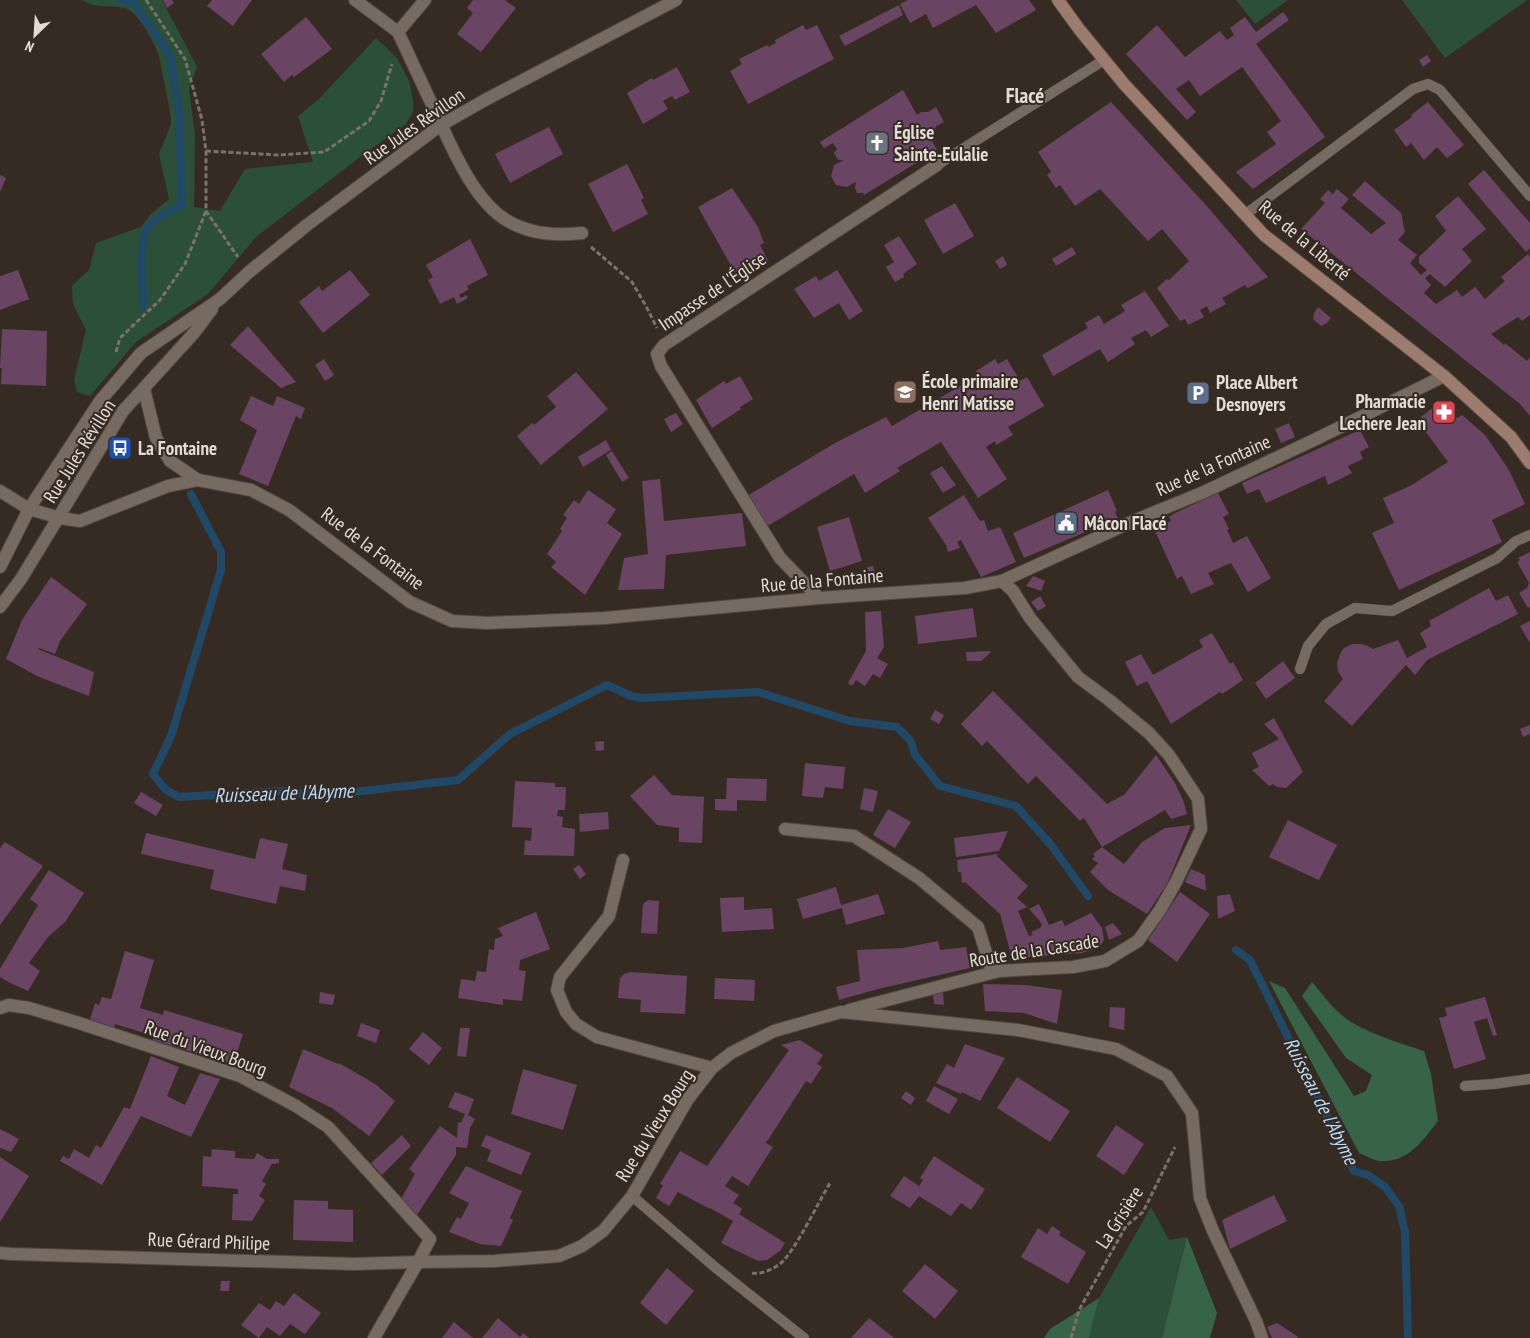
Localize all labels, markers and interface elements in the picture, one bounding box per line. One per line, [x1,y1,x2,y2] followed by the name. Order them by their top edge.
[10,10,60,60] north arrow
[22,37,37,57] text: N
[359,82,469,170] street label: Rue Jules Révillon
[1006,82,1044,109] district label: Flacé
[894,120,988,166] place label: Église Sainte-Eulalie
[864,130,890,156] church icon: Église Sainte-Eulalie
[1254,195,1356,285] street label: Rue de la Liberté
[654,246,770,336] street label: Impasse de l'Église
[922,369,1018,415] place label: École primaire Henri Matisse
[1216,370,1298,416] place label: Place Albert Desnoyers
[892,379,918,405] school or university icon: École primaire Henri Matisse
[1185,380,1211,406] parking icon: Place Albert Desnoyers
[1339,389,1426,435] place label: Pharmacie Lechere Jean
[38,395,120,507] street label: Rue Jules Révillon
[1431,399,1457,425] pharmacy icon: Pharmacie Lechere Jean
[1152,429,1274,501] street label: Rue de la Fontaine
[107,435,133,461] bus stop icon: La Fontaine
[138,436,217,460] place label: La Fontaine
[317,501,429,595] street label: Rue de la Fontaine
[1053,510,1079,536] public building icon: Mâcon Flacé
[1084,511,1167,535] place label: Mâcon Flacé
[760,563,884,597] street label: Rue de la Fontaine
[214,778,356,808] water label: Ruisseau de l'Abyme
[967,928,1101,972] street label: Route de la Cascade
[142,1015,270,1081] street label: Rue du Vieux Bourg
[1278,1033,1365,1171] water label: Ruisseau de l'Abyme
[610,1064,698,1186] street label: Rue du Vieux Bourg
[1090,1181,1148,1253] street label: La Grisière
[147,1227,271,1255] street label: Rue Gérard Philipe

